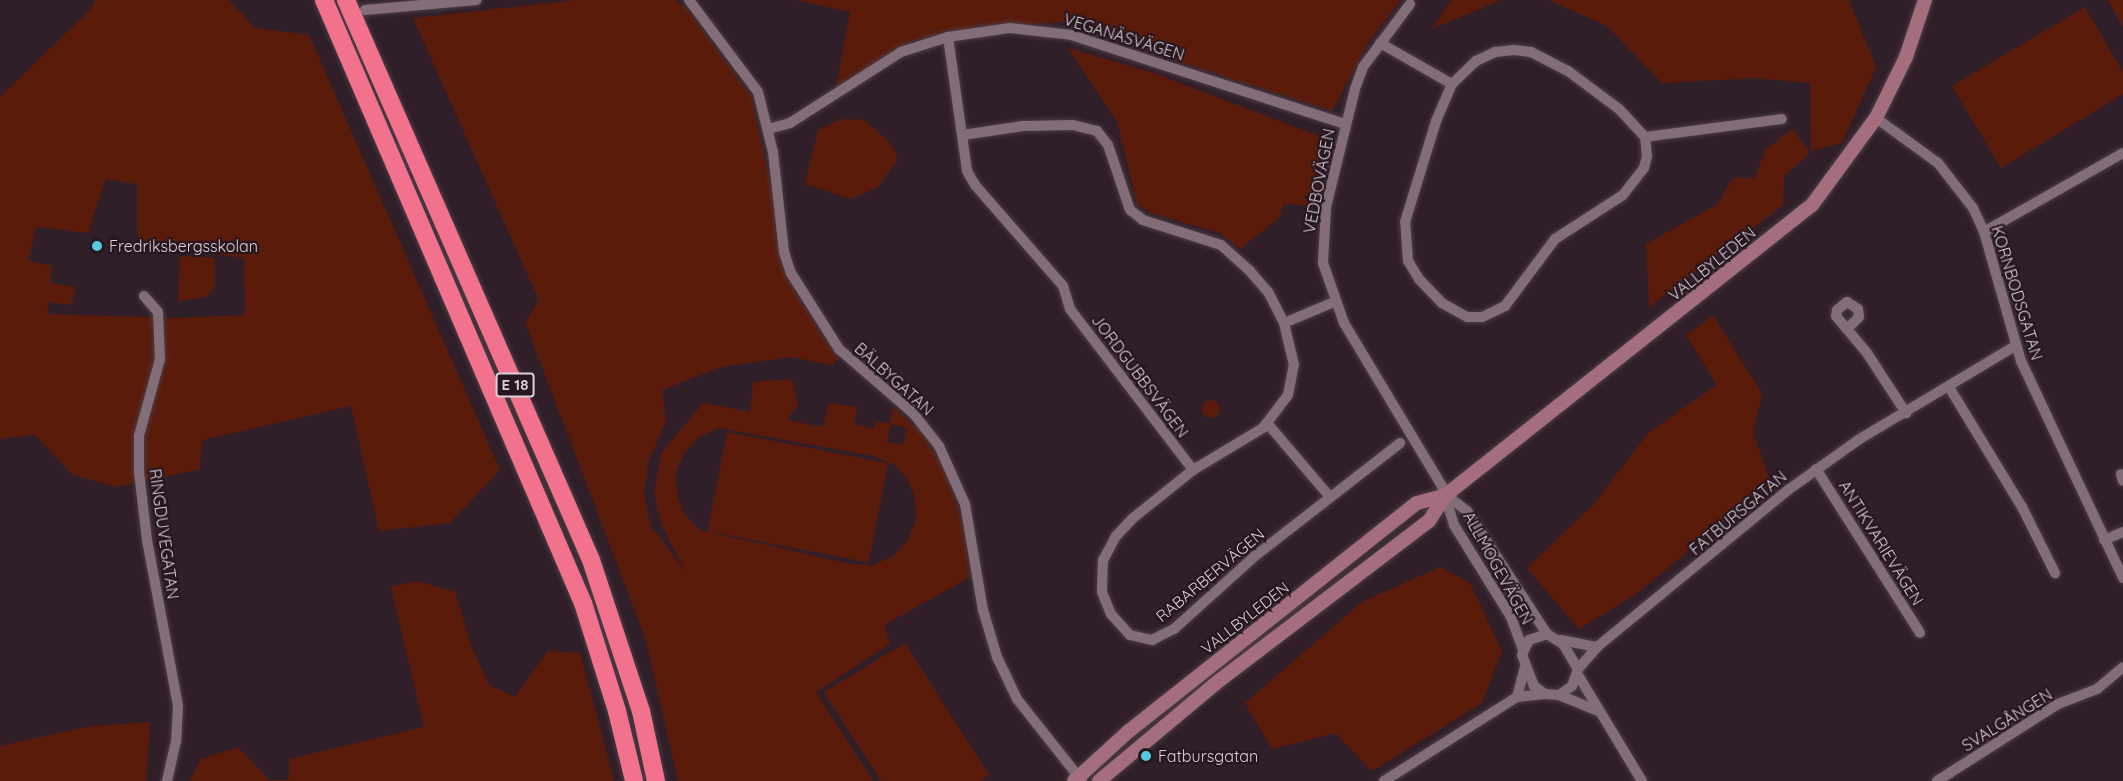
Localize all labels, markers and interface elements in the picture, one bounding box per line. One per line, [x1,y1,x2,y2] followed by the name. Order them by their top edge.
[1061,10,1187,64] street label: VEGANÄSVÄGEN
[1299,127,1339,235] street label: VEDBOVÄGEN
[1665,223,1759,305] street label: VALLBYLEDEN
[1987,223,2047,363] street label: KORNBODSGATAN
[109,236,258,256] place label: Fredriksbergsskolan
[90,239,104,253] marker: Fredriksbergsskolan
[1088,311,1192,441] street label: JORDGUBBSVÄGEN
[851,339,937,419] street label: BÄLBYGATAN
[496,373,534,397] road number: E 18
[145,467,183,601] street label: RINGDUVEGATAN
[1686,467,1790,559] street label: FATBURSGATAN
[1835,477,1927,609] street label: ANTIKVARIEVÄGEN
[1459,508,1537,628] street label: ALLMOGEVÄGEN
[1152,524,1268,626] street label: RABARBERVÄGEN
[1197,578,1293,658] street label: VALLBYLEDEN
[1958,685,2056,755] street label: SVALGÅNGEN
[1158,746,1258,766] place label: Fatbursgatan
[1139,749,1153,763] marker: Fatbursgatan

